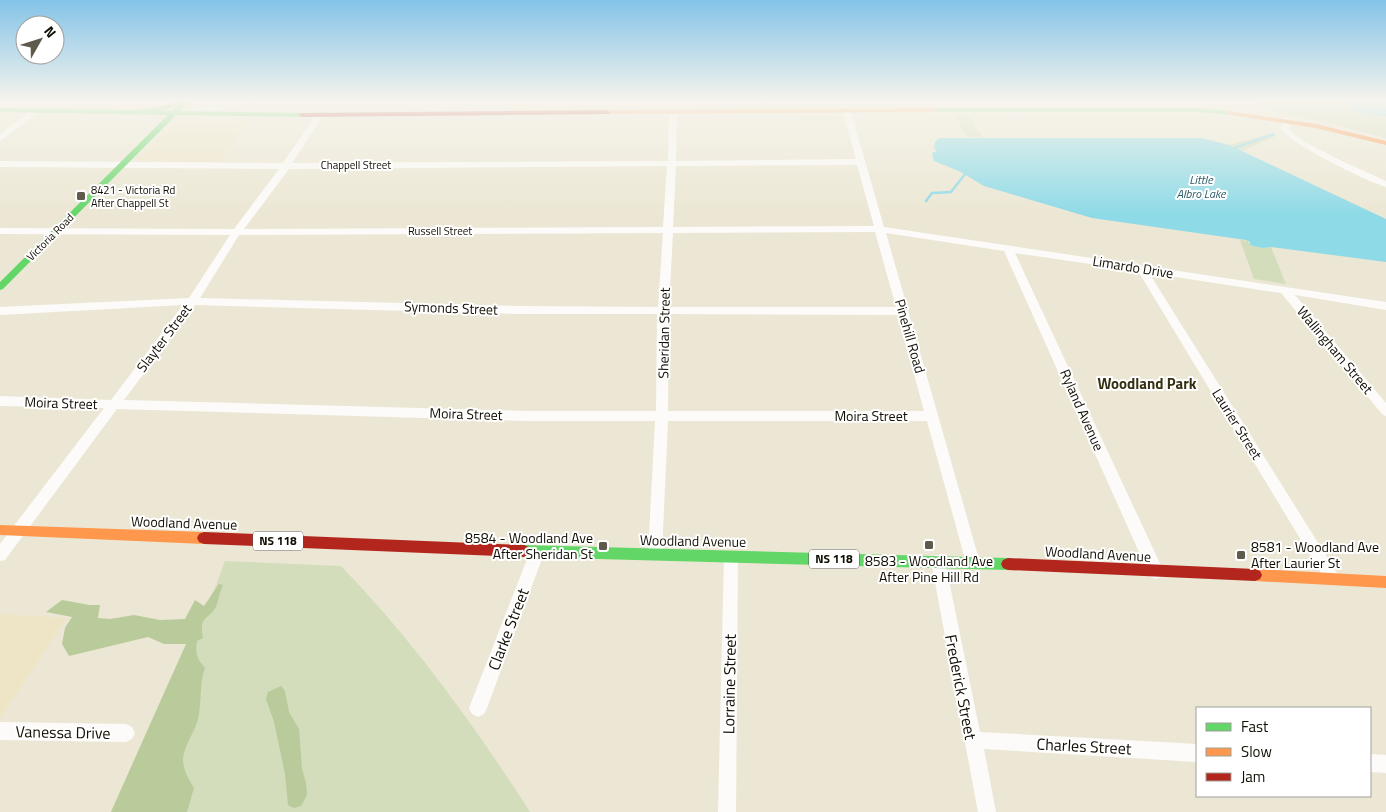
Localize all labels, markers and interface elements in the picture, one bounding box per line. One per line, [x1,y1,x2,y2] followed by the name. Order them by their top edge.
[15,15,65,65] north arrow
[39,21,62,42] text: N
[321,157,391,173] street label: Chappell Street
[1176,170,1227,203] water label: Little Albro Lake
[91,182,175,211] place label: 8421 - Victoria Rd After Chappell St
[75,190,87,202] marker: 8421 - Victoria Rd After Chappell St
[23,210,77,264] street label: Victoria Road
[408,223,472,239] street label: Russell Street
[1091,250,1175,283] street label: Limardo Drive
[652,287,675,379] street label: Sheridan Street
[404,295,498,320] street label: Symonds Street
[890,296,931,375] street label: Pinehill Road
[131,299,196,376] street label: Slayter Street
[1292,301,1378,398] street label: Wallingham Street
[1055,366,1110,454] street label: Ryland Avenue
[1097,372,1197,395] district label: Woodland Park
[1207,384,1268,463] street label: Laurier Street
[24,391,98,414] street label: Moira Street
[429,402,503,425] street label: Moira Street
[834,405,908,426] street label: Moira Street
[131,510,238,535] street label: Woodland Avenue
[465,527,593,564] place label: 8584 - Woodland Ave After Sheridan St
[640,529,746,552] street label: Woodland Avenue
[253,532,303,550] road number: NS 118
[1251,536,1379,573] place label: 8581 - Woodland Ave After Laurier St
[923,539,935,551] marker: 8583 - Woodland Ave After Pine Hill Rd
[597,540,609,552] marker: 8584 - Woodland Ave After Sheridan St
[1044,540,1152,567] street label: Woodland Avenue
[1235,549,1247,561] marker: 8581 - Woodland Ave After Laurier St
[809,550,859,568] road number: NS 118
[865,550,993,587] place label: 8583 - Woodland Ave After Pine Hill Rd
[481,584,535,674] street label: Clarke Street
[939,632,983,742] street label: Frederick Street
[716,633,742,734] street label: Lorraine Street
[1196,707,1371,797] legend
[1241,715,1269,738] text: Fast
[15,719,111,745] street label: Vanessa Drive
[1036,732,1132,760] street label: Charles Street
[1241,740,1272,763] text: Slow
[1241,765,1265,788] text: Jam

